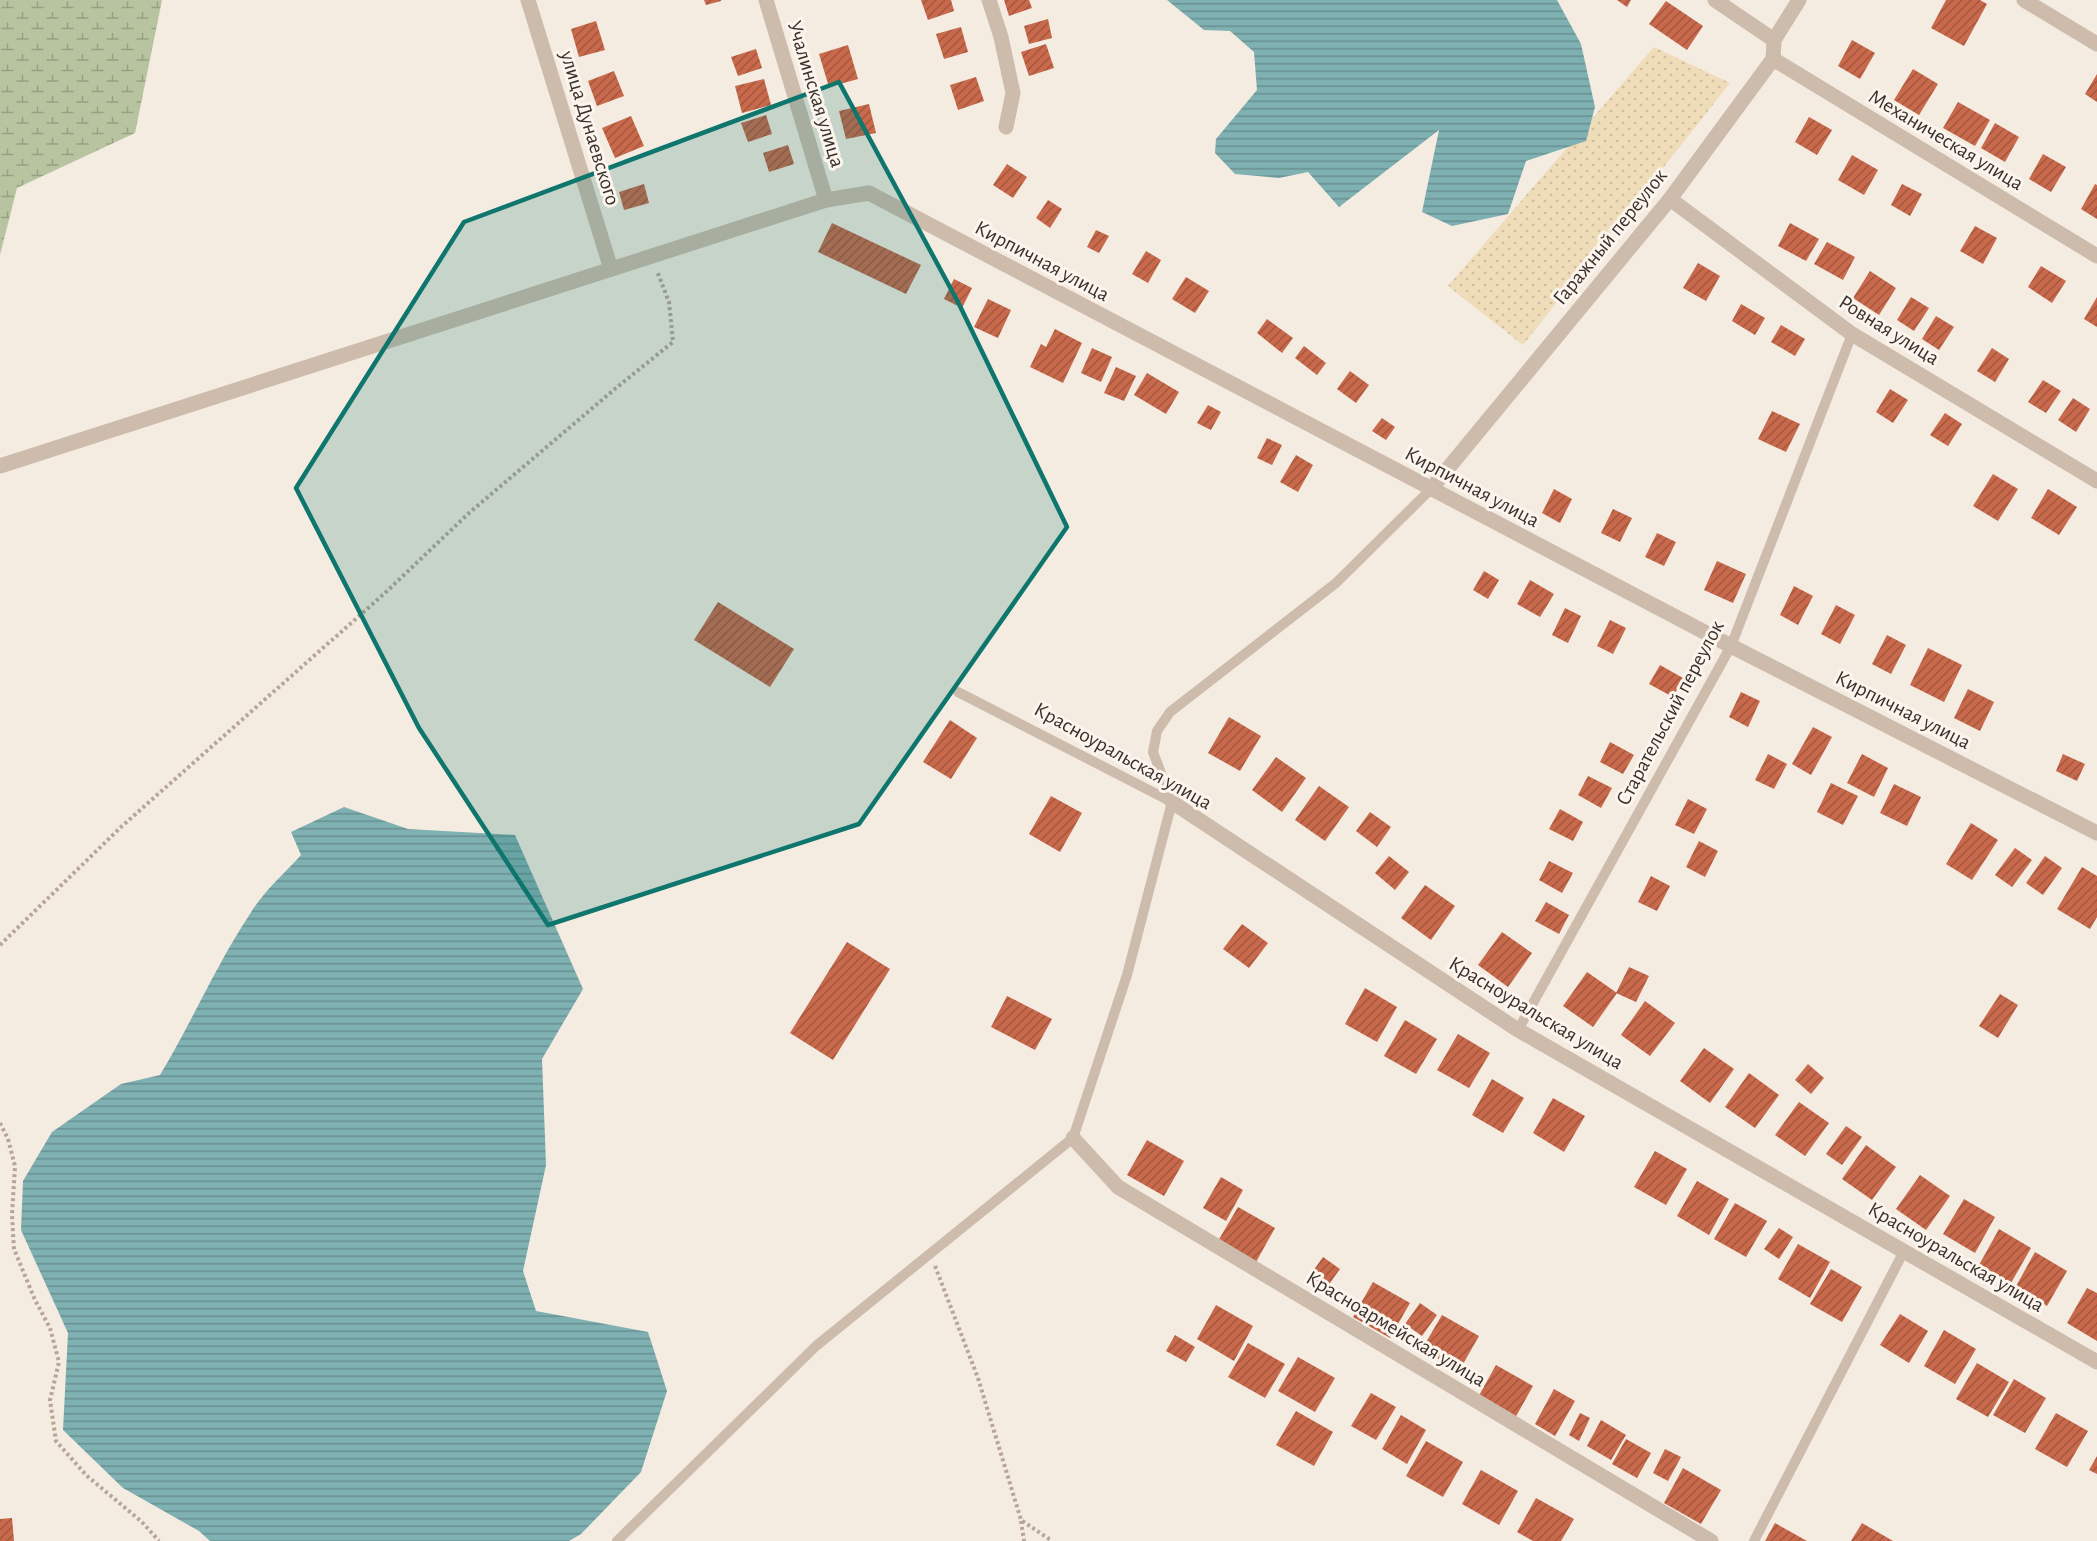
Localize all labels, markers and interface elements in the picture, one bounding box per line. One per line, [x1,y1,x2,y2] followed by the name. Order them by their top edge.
[784,18,848,170] street label: Учалинская улица
[556,47,623,208] street label: улица Дунаевского
[1865,86,2027,195] street label: Механическая улица
[1549,165,1671,309] street label: Гаражный переулок
[971,217,1113,305] street label: Кирпичная улица
[1835,291,1943,369] street label: Ровная улица
[1401,443,1543,531] street label: Кирпичная улица
[1612,617,1728,809] street label: Старательский переулок
[1832,667,1974,753] street label: Кирпичная улица
[1031,698,1216,814] street label: Красноуральская улица
[1445,953,1627,1074] street label: Красноуральская улица
[1864,1198,2048,1316] street label: Красноуральская улица
[1302,1267,1490,1391] street label: Красноармейская улица

